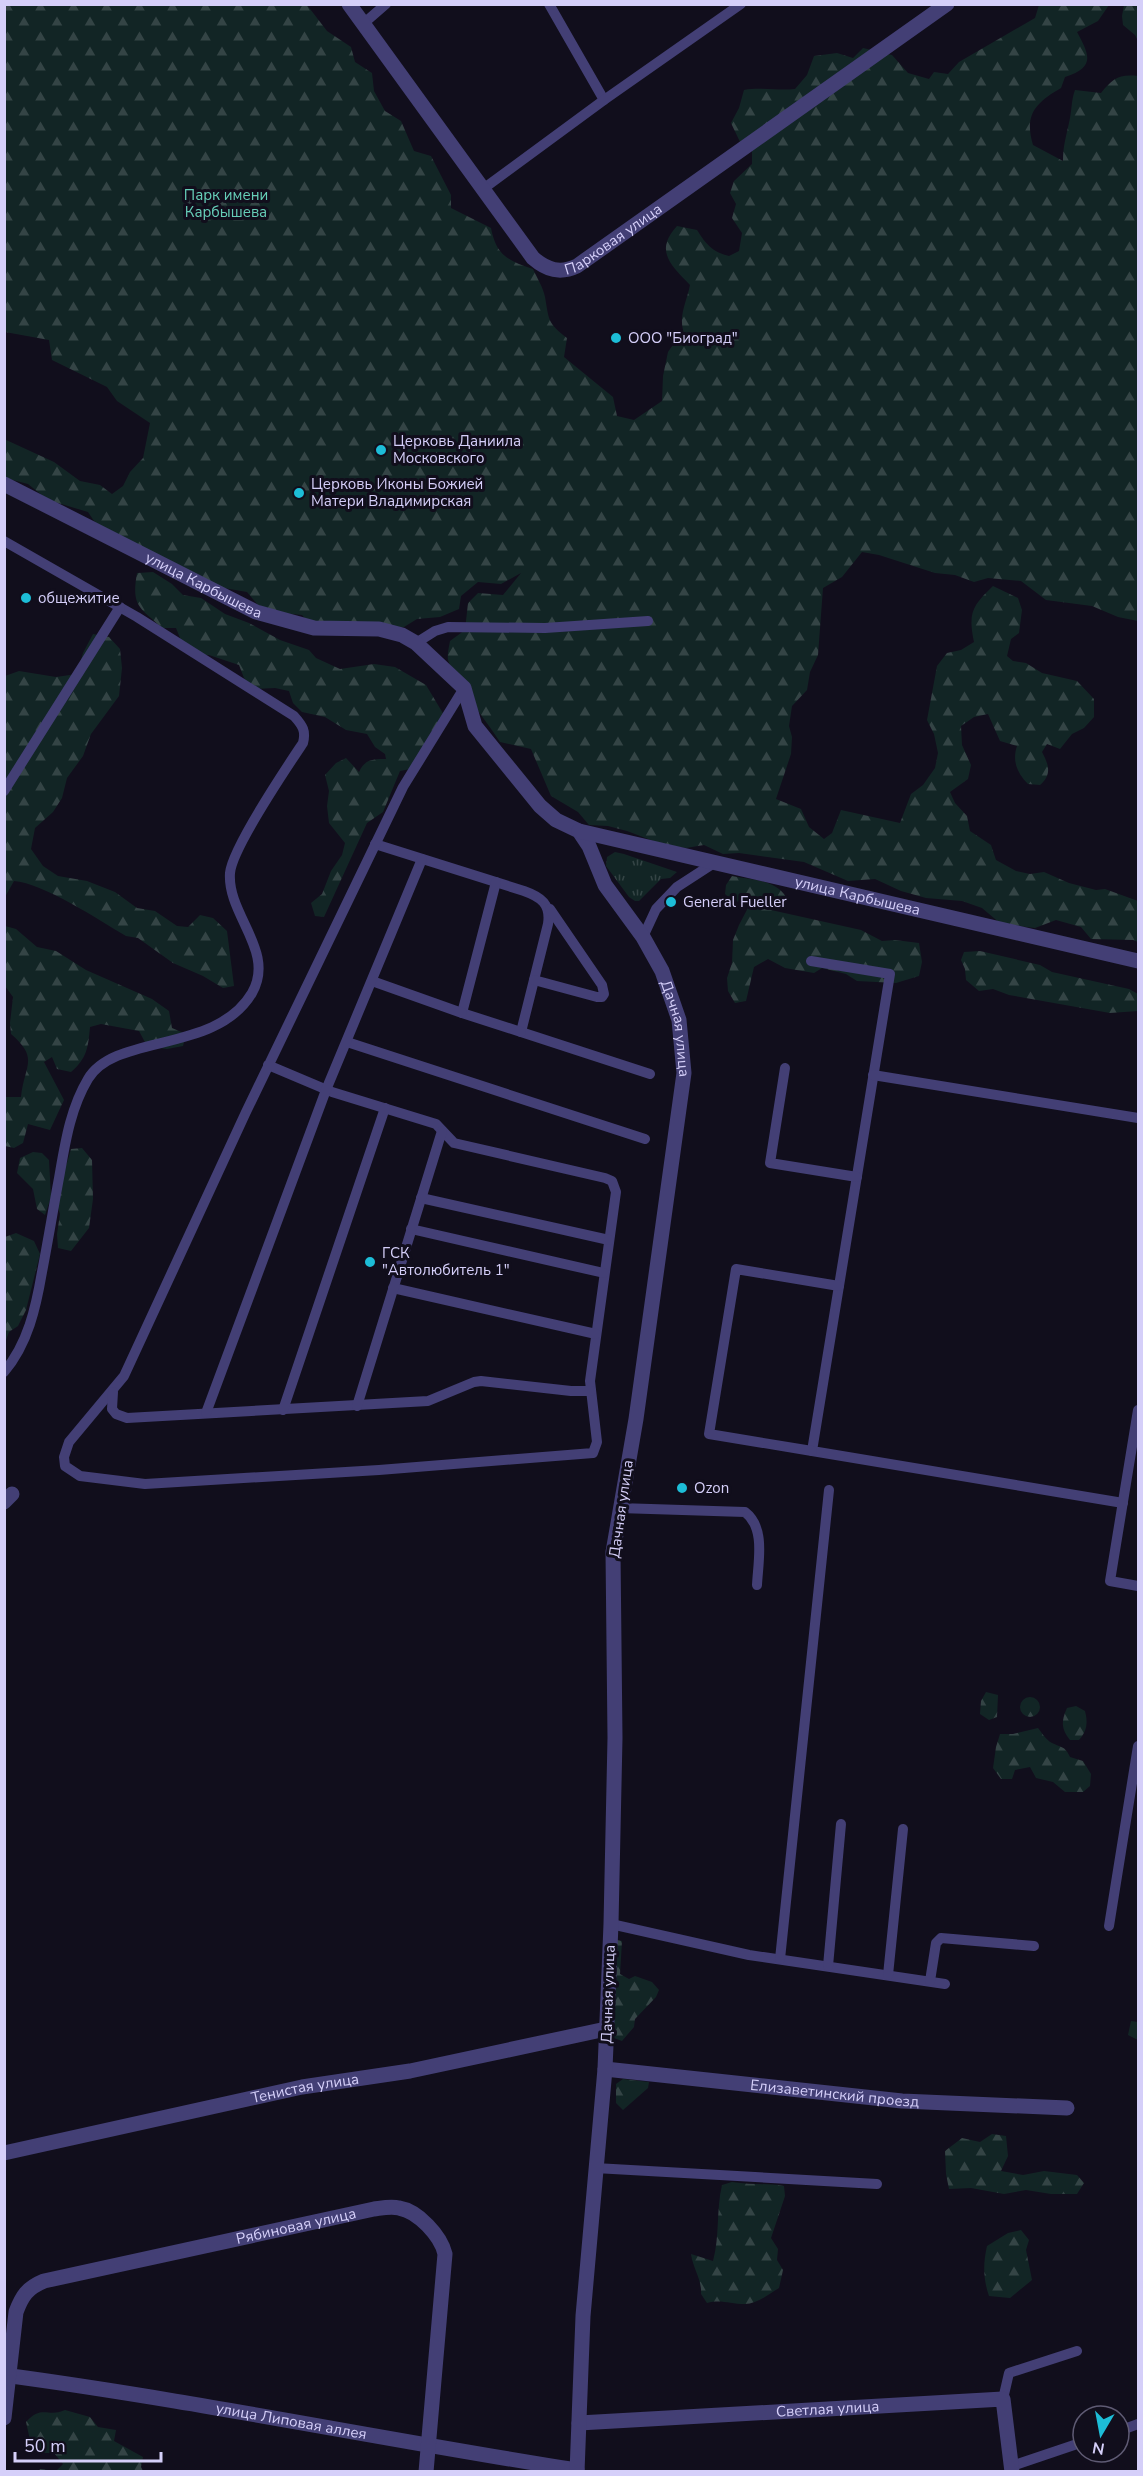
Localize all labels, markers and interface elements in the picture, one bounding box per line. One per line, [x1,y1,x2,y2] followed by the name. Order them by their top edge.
[184,185,268,222] park label: Парк имени Карбышева
[562,199,666,280] street label: Парковая улица
[628,328,738,348] place label: ООО "Биоград"
[609,331,623,345] marker: ООО "Биоград"
[393,431,521,468] place label: Церковь Даниила Московского
[374,443,388,457] marker: Церковь Даниила Московского
[311,474,483,511] place label: Церковь Иконы Божией Матери Владимирская
[292,486,306,500] marker: Церковь Иконы Божией Матери Владимирская
[142,547,264,623] street label: улица Карбышева
[38,588,120,608] place label: общежитие
[19,591,33,605] marker: общежитие
[793,872,922,920] street label: улица Карбышева
[683,892,787,912] place label: General Fueller
[664,895,678,909] marker: General Fueller
[656,977,694,1078] street label: Дачная улица
[382,1243,510,1280] place label: ГСК "Автолюбитель 1"
[363,1255,377,1269] marker: ГСК "Автолюбитель 1"
[604,1459,638,1559] street label: Дачная улица
[694,1478,729,1498] place label: Ozon
[675,1481,689,1495] marker: Ozon
[596,1944,620,2044] street label: Дачная улица
[249,2069,360,2108] street label: Тенистая улица
[749,2075,920,2112] street label: Елизаветинский проезд
[234,2203,358,2249] street label: Рябиновая улица
[775,2396,880,2422] street label: Светлая улица
[214,2398,368,2444] street label: улица Липовая аллея
[1071,2404,1131,2464] north arrow
[15,2425,160,2463] scale bar
[24,2434,66,2458] text: 50 m
[1091,2436,1106,2460] text: N

